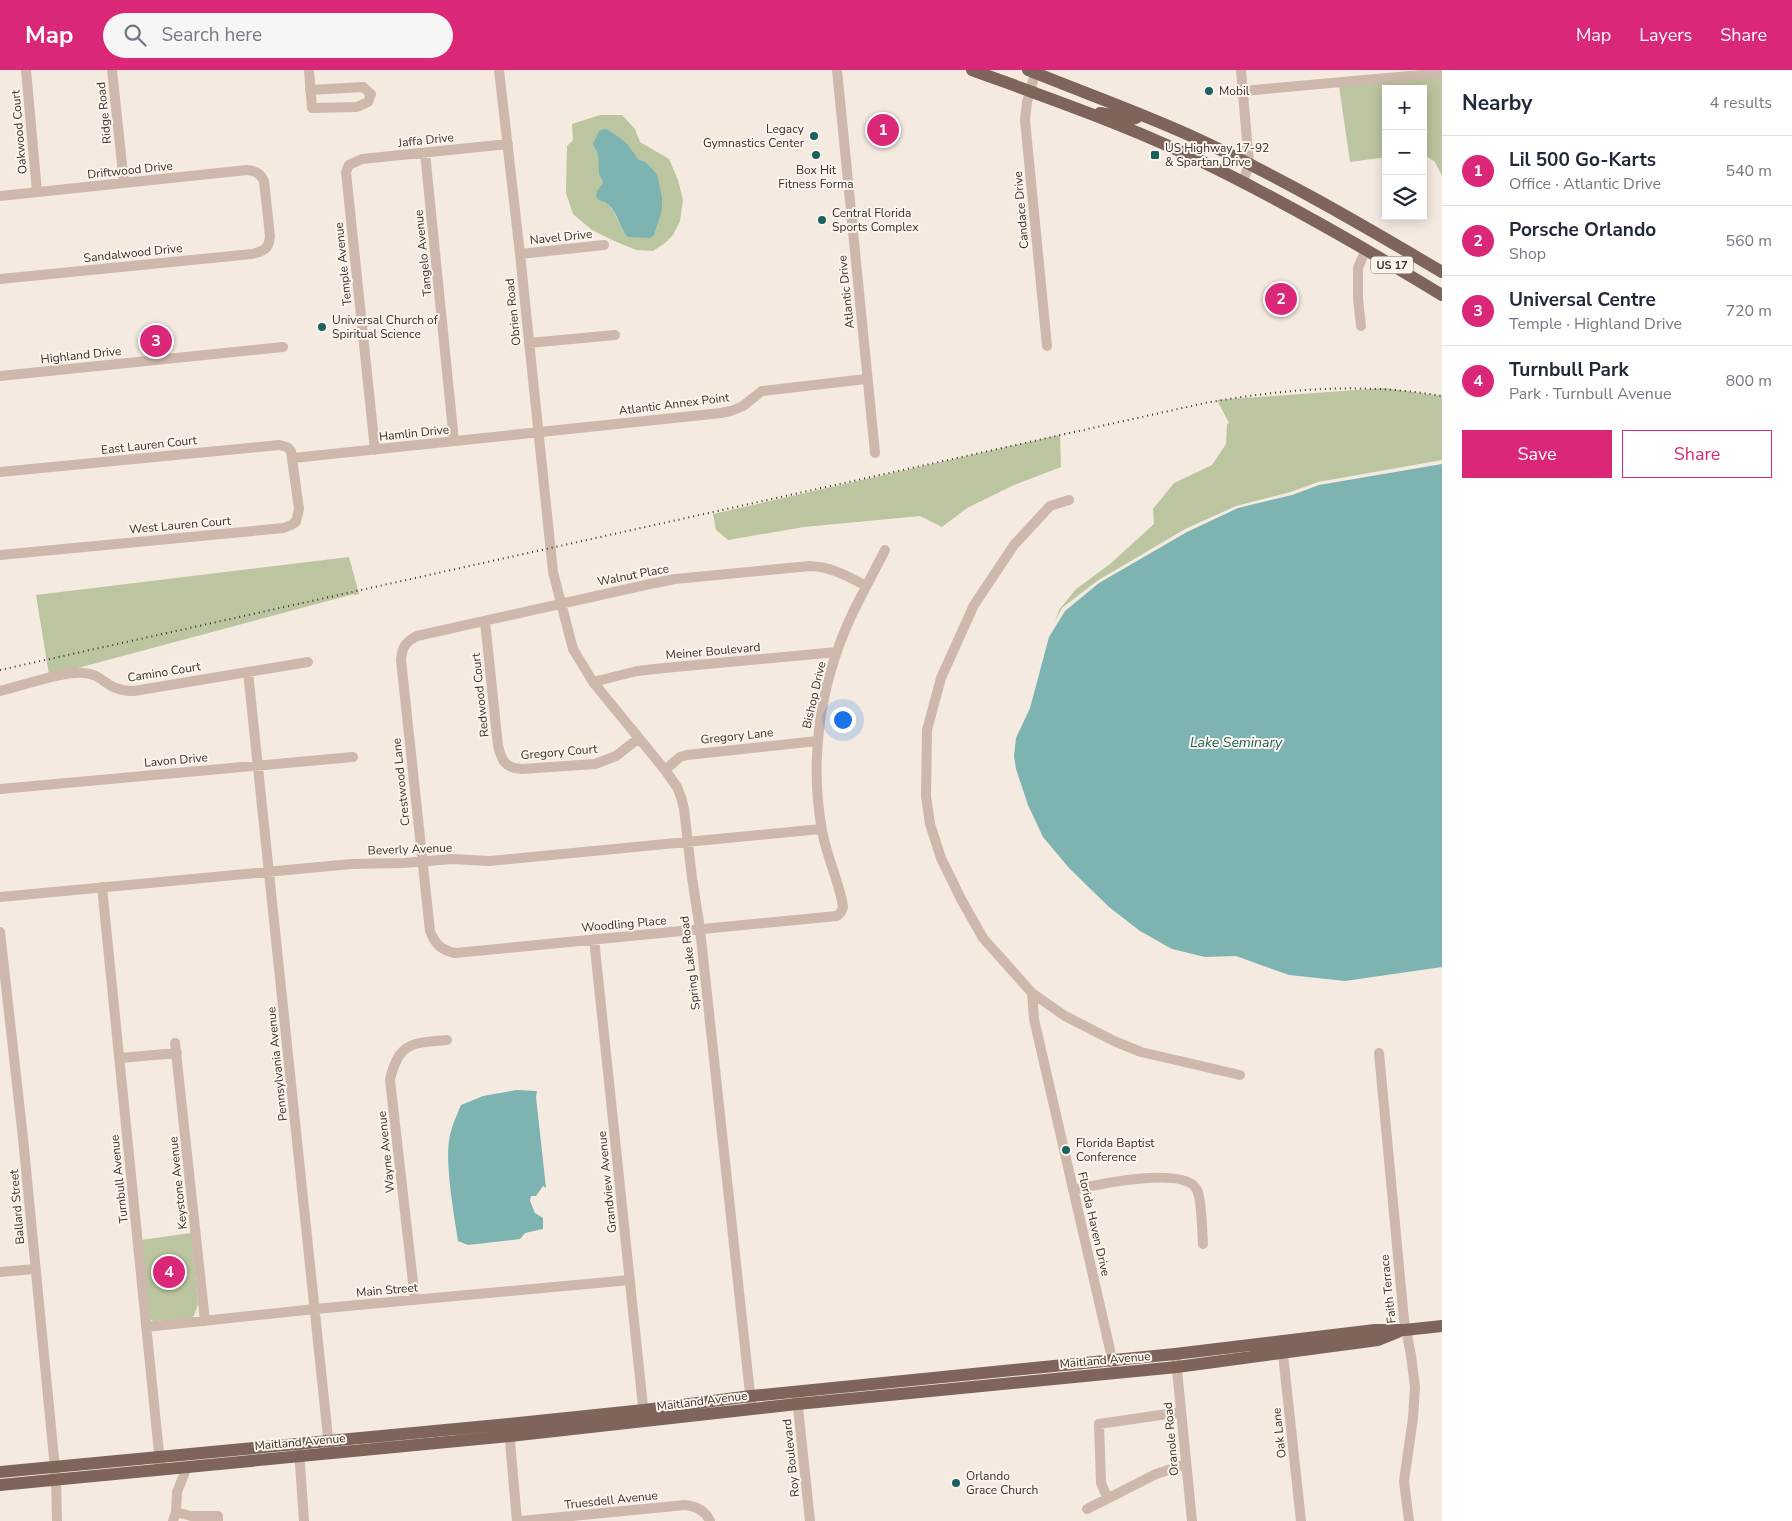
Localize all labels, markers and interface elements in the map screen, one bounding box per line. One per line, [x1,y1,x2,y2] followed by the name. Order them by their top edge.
[103,13,453,58] search box
[25,19,73,51] text: Map
[121,21,149,49] icon: search
[161,22,262,48] text: Search here
[1576,23,1611,47] text: Map
[1639,23,1692,47] text: Layers
[1720,23,1767,47] text: Share
[93,81,115,145] street label: Ridge Road
[1219,83,1250,99] place label: Mobil
[1203,85,1215,97] marker: Mobil
[1382,85,1427,220] map controls
[1382,85,1427,130] button: +
[7,88,31,175] street label: Oakwood Court
[1462,89,1532,117] text: Nearby
[1710,92,1772,114] text: 4 results
[867,111,899,149] pin: 1
[703,121,805,151] place label: Legacy Gymnastics Center
[396,129,455,151] street label: Jaffa Drive
[808,130,820,142] marker: Legacy Gymnastics Center
[1382,130,1427,175] button: −
[1165,140,1269,170] place label: US Highway 17-92 & Spartan Drive
[1509,147,1656,173] text: Lil 500 Go-Karts
[810,149,822,161] marker: Box Hit Fitness Forma
[1149,149,1161,161] marker: US Highway 17-92 & Spartan Drive
[86,158,174,182] street label: Driftwood Drive
[1473,160,1483,182] text: 1
[1725,160,1772,182] text: 540 m
[778,162,854,192] place label: Box Hit Fitness Forma
[1010,171,1032,249] street label: Candace Drive
[1509,173,1661,195] text: Office · Atlantic Drive
[1382,175,1427,220] button: layers
[832,205,919,235] place label: Central Florida Sports Complex
[410,209,436,297] street label: Tangelo Avenue
[816,214,828,226] marker: Central Florida Sports Complex
[1509,217,1656,243] text: Porsche Orlando
[331,222,355,306] street label: Temple Avenue
[529,226,593,248] street label: Navel Drive
[1473,230,1483,252] text: 2
[1725,230,1772,252] text: 560 m
[83,240,183,266] street label: Sandalwood Drive
[1509,243,1546,265] text: Shop
[834,255,858,329] street label: Atlantic Drive
[1371,256,1413,274] road number: US 17
[502,278,524,346] street label: Obrien Road
[1265,280,1297,318] pin: 2
[1509,287,1656,313] text: Universal Centre
[1473,300,1483,322] text: 3
[1725,300,1772,322] text: 720 m
[332,312,439,342] place label: Universal Church of Spiritual Science
[1509,313,1682,335] text: Temple · Highland Drive
[316,321,328,333] marker: Universal Church of Spiritual Science
[140,322,172,360] pin: 3
[40,343,122,367] street label: Highland Drive
[1509,357,1629,383] text: Turnbull Park
[1473,370,1483,392] text: 4
[1725,370,1772,392] text: 800 m
[1509,383,1671,405] text: Park · Turnbull Avenue
[618,389,731,419] street label: Atlantic Annex Point
[378,421,450,445] street label: Hamlin Drive
[1462,430,1612,478] button: Save
[1622,430,1772,478] button: Share
[100,432,198,458] street label: East Lauren Court
[129,513,232,537] street label: West Lauren Court
[596,560,670,590] street label: Walnut Place
[665,639,761,663] street label: Meiner Boulevard
[468,651,492,738] street label: Redwood Court
[126,658,202,686] street label: Camino Court
[798,660,830,730] street label: Bishop Drive
[830,707,856,733] your location
[700,724,774,748] street label: Gregory Lane
[1190,733,1283,752] water label: Lake Seminary
[388,737,414,827] street label: Crestwood Lane
[520,741,599,763] street label: Gregory Court
[143,749,209,771] street label: Lavon Drive
[367,840,453,858] street label: Beverly Avenue
[581,912,667,936] street label: Woodling Place
[676,915,704,1011] street label: Spring Lake Road
[263,1006,291,1122] street label: Pennsylvania Avenue
[374,1110,398,1194] street label: Wayne Avenue
[594,1130,620,1234] street label: Grandview Avenue
[106,1134,132,1224] street label: Turnbull Avenue
[1076,1135,1155,1165] place label: Florida Baptist Conference
[165,1136,191,1230] street label: Keystone Avenue
[1060,1144,1072,1156] marker: Florida Baptist Conference
[6,1168,28,1245] street label: Ballard Street
[1074,1170,1114,1278] street label: Florida Haven Drive
[153,1253,185,1291] pin: 4
[1376,1254,1400,1324] street label: Faith Terrace
[355,1279,419,1301] street label: Main Street
[1059,1348,1151,1372] street label: Maitland Avenue
[656,1387,748,1415] street label: Maitland Avenue
[1160,1401,1182,1477] street label: Oranole Road
[1268,1407,1290,1459] street label: Oak Lane
[779,1418,803,1498] street label: Roy Boulevard
[254,1430,346,1454] street label: Maitland Avenue
[966,1468,1038,1498] place label: Orlando Grace Church
[950,1477,962,1489] marker: Orlando Grace Church
[563,1487,659,1513] street label: Truesdell Avenue

